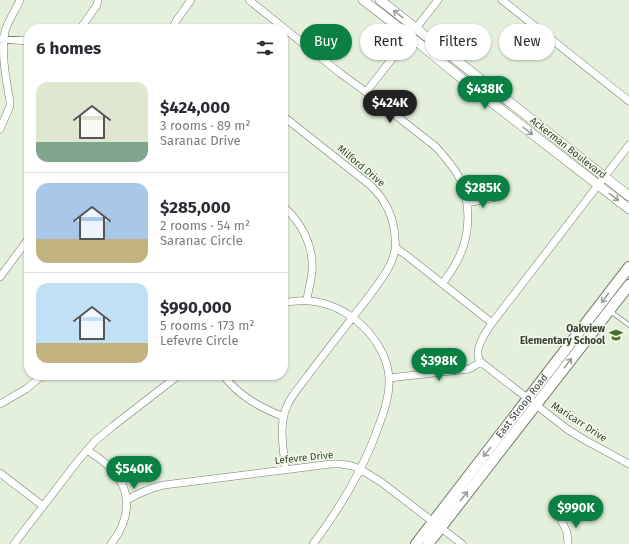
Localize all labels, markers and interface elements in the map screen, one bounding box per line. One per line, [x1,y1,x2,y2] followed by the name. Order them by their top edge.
[392,10,403,19] one-way arrow
[300,24,352,60] chip: Buy
[360,24,417,60] chip: Rent
[425,24,491,60] chip: Filters
[499,24,555,60] chip: New
[254,37,276,59] icon: filters
[36,38,101,59] text: 6 homes
[457,76,513,110] pin: $438K
[467,81,503,96] text: $438K
[362,90,418,124] pin: $424K
[372,95,408,110] text: $424K
[160,97,230,118] text: $424,000
[68,98,116,146] icon: home
[528,115,608,181] street label: Ackerman Boulevard
[160,118,250,133] text: 3 rooms · 89 m²
[522,126,533,135] one-way arrow
[160,133,241,148] text: Saranac Drive
[335,143,387,189] street label: Milford Drive
[455,175,511,209] pin: $285K
[465,180,501,195] text: $285K
[608,193,619,202] one-way arrow
[160,197,231,218] text: $285,000
[68,199,116,247] icon: home
[160,218,250,233] text: 2 rooms · 54 m²
[160,233,243,248] text: Saranac Circle
[601,293,609,304] one-way arrow
[160,297,232,318] text: $990,000
[68,299,116,347] icon: home
[160,318,254,333] text: 5 rooms · 173 m²
[520,323,605,347] place label: Oakview Elementary School
[608,327,624,343] school or university icon: Oakview Elementary School
[160,333,239,348] text: Lefevre Circle
[411,348,467,382] pin: $398K
[421,353,457,368] text: $398K
[563,358,572,369] one-way arrow
[494,372,550,440] street label: East Stroop Road
[549,400,609,444] street label: Maricarr Drive
[482,446,491,457] one-way arrow
[274,449,334,467] street label: Lefevre Drive
[106,456,162,490] pin: $540K
[115,461,153,476] text: $540K
[460,491,468,502] one-way arrow
[548,495,604,529] pin: $990K
[557,500,595,515] text: $990K

